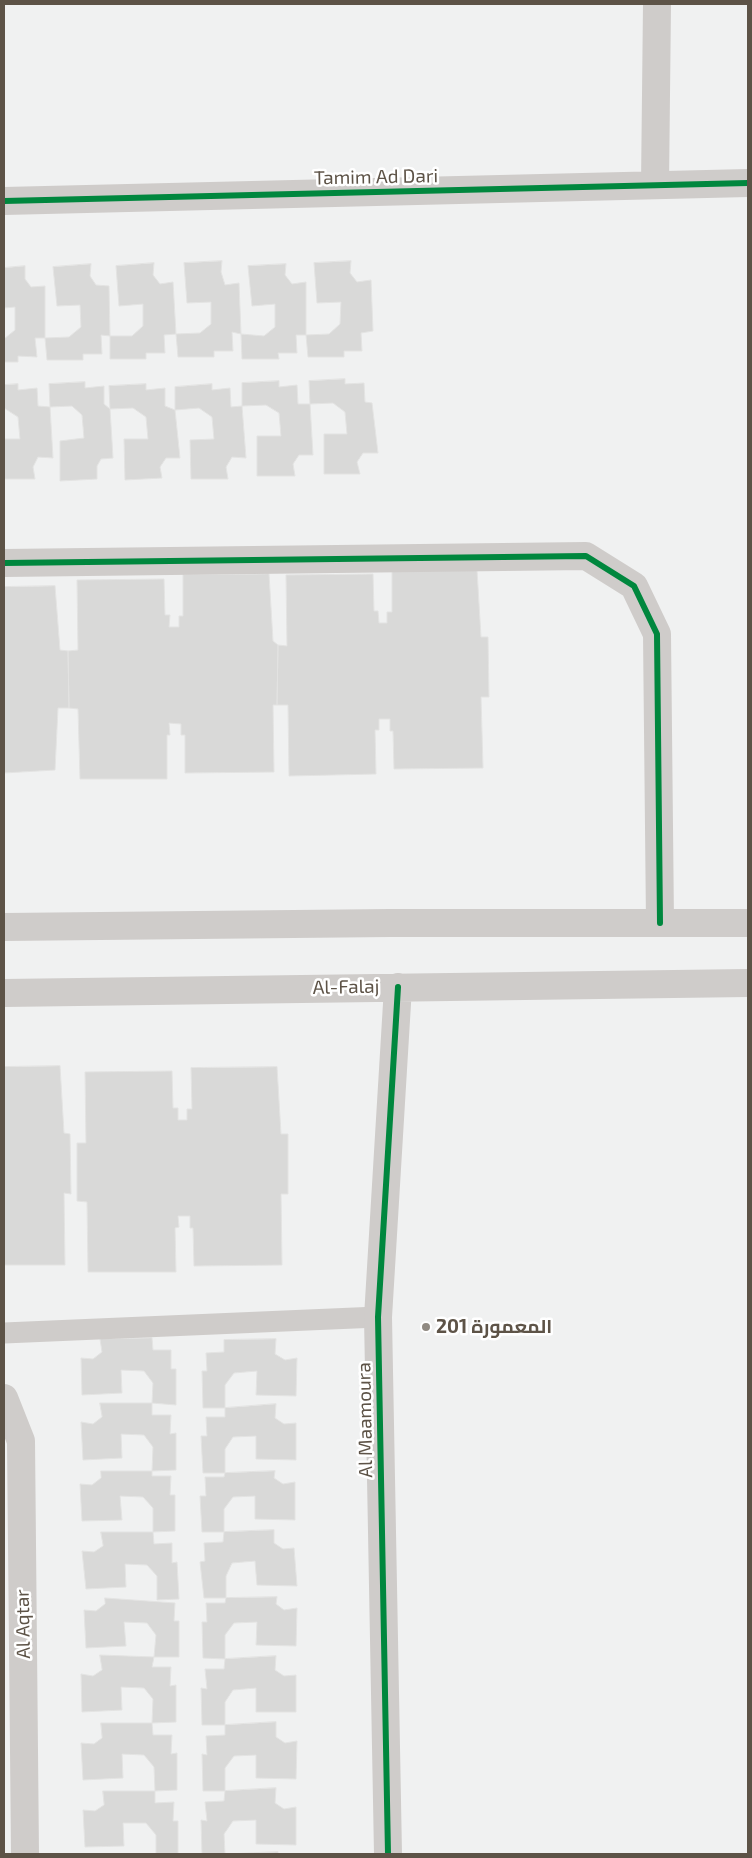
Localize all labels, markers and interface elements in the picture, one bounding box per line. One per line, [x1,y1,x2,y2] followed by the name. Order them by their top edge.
[314,165,438,189] street label: Tamim Ad Dari
[312,975,380,999] street label: Al-Falaj
[436,1316,552,1338] place label: المعمورة 201
[420,1321,432,1333] marker: المعمورة 201
[353,1362,377,1478] street label: Al Maamoura
[11,1589,35,1659] street label: Al Aqtar

